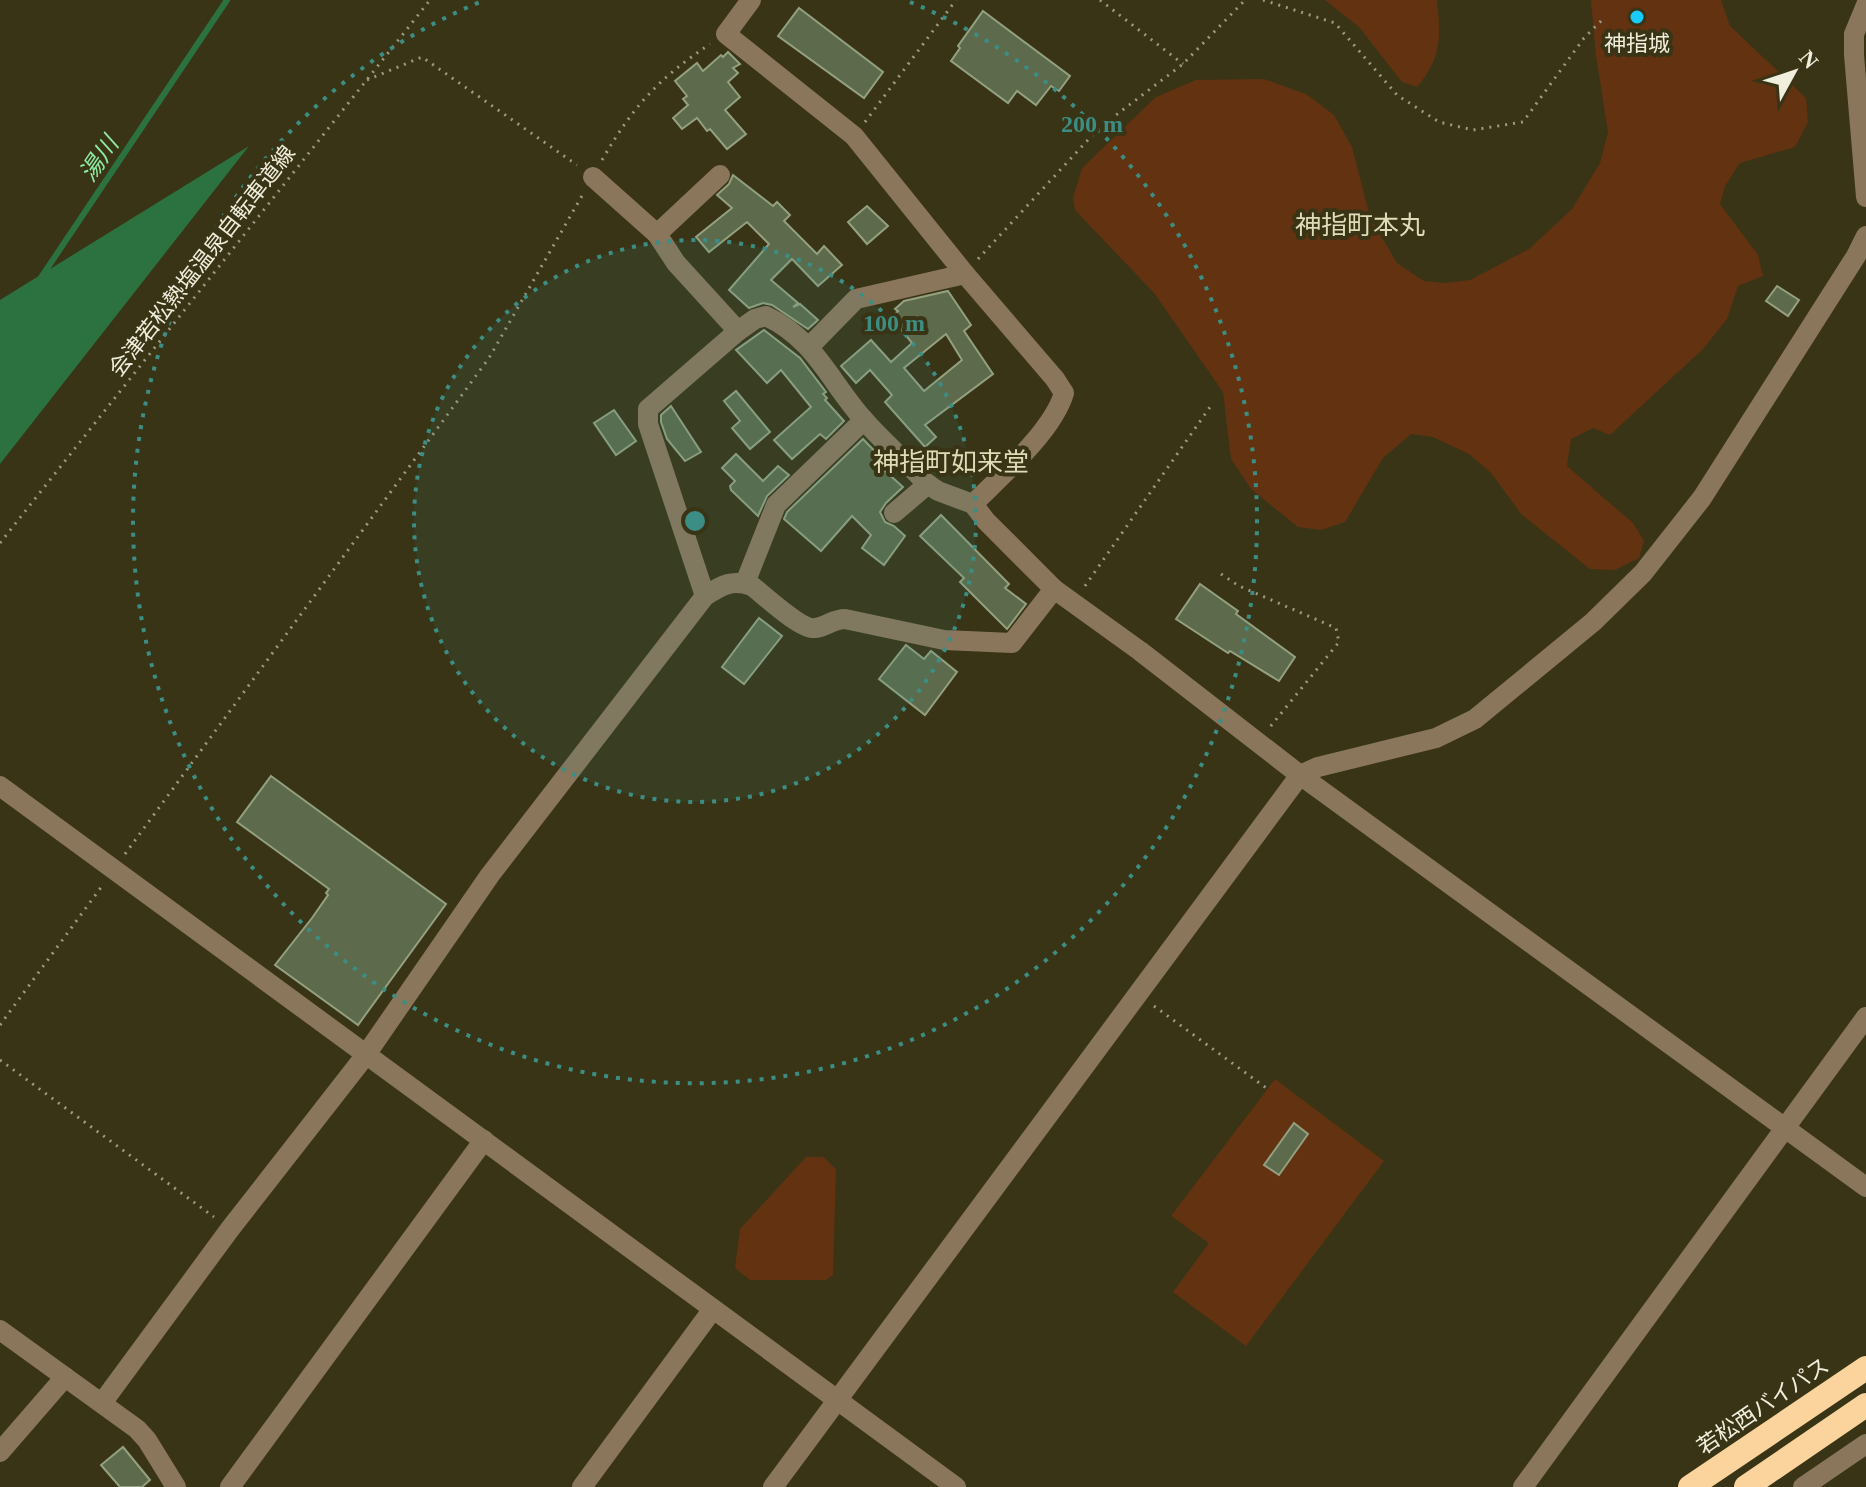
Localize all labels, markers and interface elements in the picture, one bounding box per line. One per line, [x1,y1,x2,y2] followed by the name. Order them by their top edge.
[1628,8,1646,26] marker: 神指城
[1604,31,1670,56] place label: 神指城
[1754,32,1834,112] north arrow
[1794,45,1824,74] text: N
[1061,111,1123,137] text: 200 m
[75,129,125,186] water label: 湯川
[104,141,300,381] street label: 会津若松熱塩温泉自転車道線
[1295,211,1425,240] district label: 神指町本丸
[863,310,925,336] text: 100 m
[873,448,1029,477] district label: 神指町如来堂
[681,507,709,535] centre of rings
[1692,1353,1834,1459] street label: 若松西バイパス

